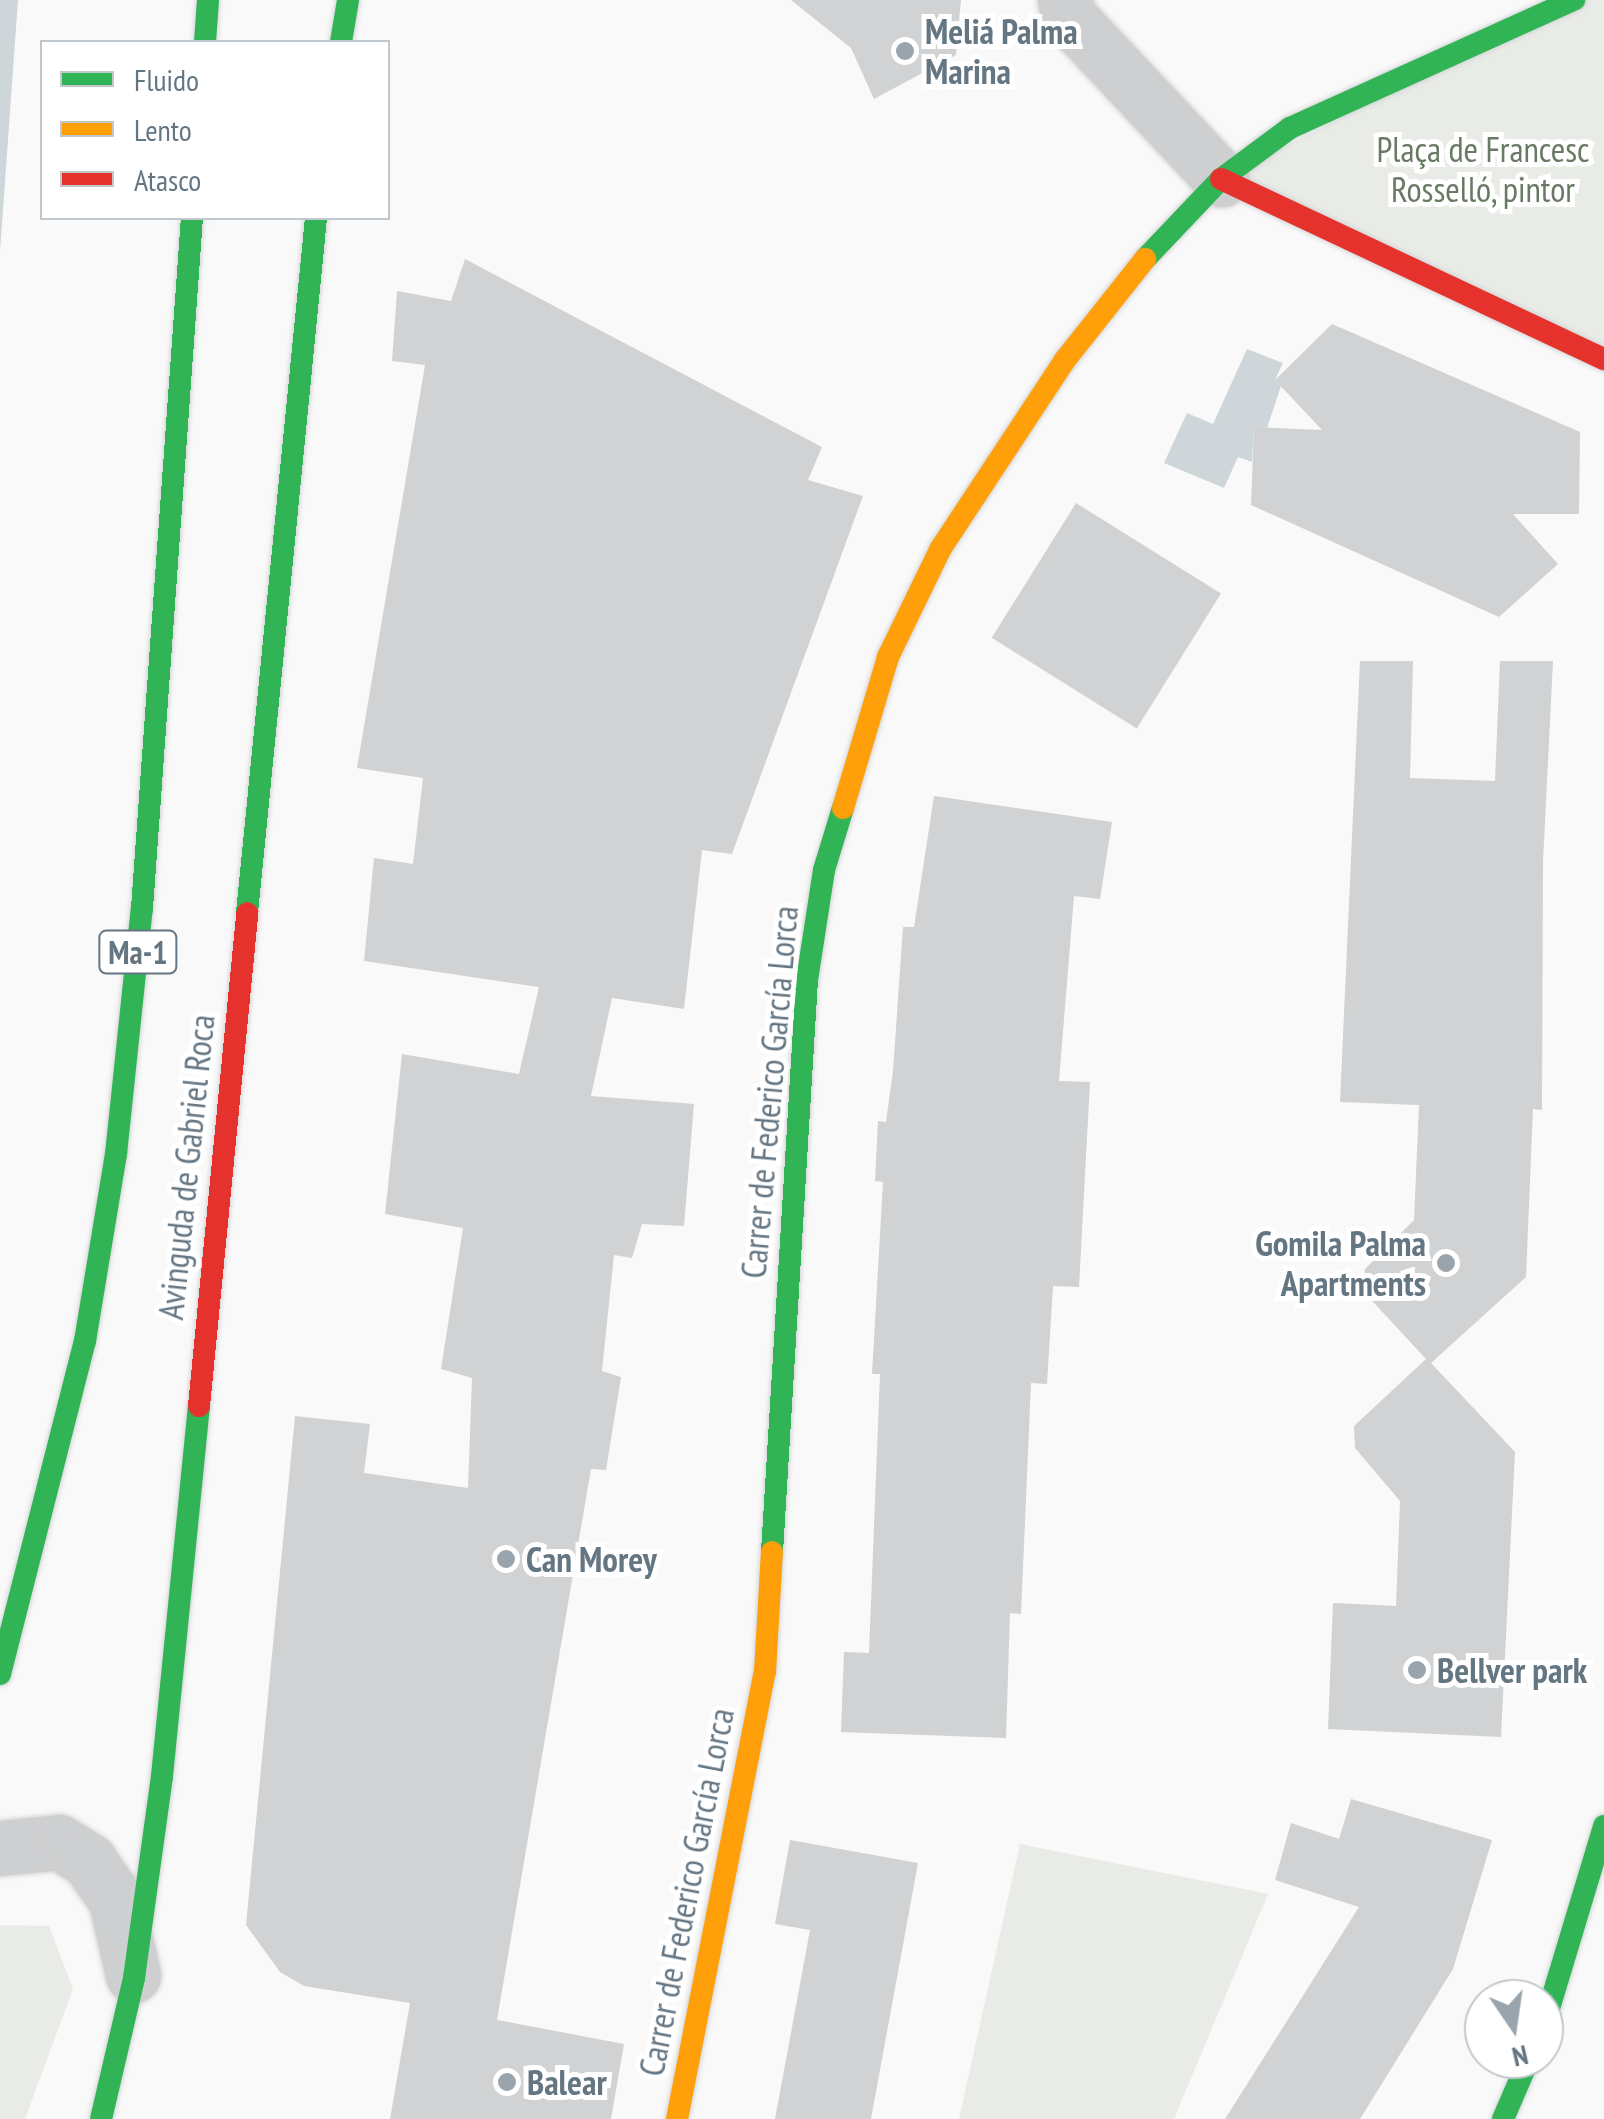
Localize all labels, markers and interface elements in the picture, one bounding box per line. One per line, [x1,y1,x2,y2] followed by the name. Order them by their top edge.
[925,10,1078,92] place label: Meliá Palma Marina
[40,40,390,220] legend
[894,40,916,62] marker: Meliá Palma Marina
[134,60,199,99] text: Fluido
[134,110,192,149] text: Lento
[1377,128,1589,210] park label: Plaça de Francesc Rosselló, pintor
[134,160,201,199] text: Atasco
[732,904,806,1280] street label: Carrer de Federico García Lorca
[98,925,178,979] road number: Ma-1
[149,1012,223,1322] street label: Avinguda de Gabriel Roca
[1255,1222,1426,1304] place label: Gomila Palma Apartments
[1435,1252,1457,1274] marker: Gomila Palma Apartments
[526,1538,657,1580] place label: Can Morey
[495,1548,517,1570] marker: Can Morey
[1437,1649,1587,1691] place label: Bellver park
[1406,1659,1428,1681] marker: Bellver park
[630,1705,742,2079] street label: Carrer de Federico García Lorca
[1464,1979,1564,2079] north arrow
[1509,2037,1532,2076] text: N
[527,2061,607,2103] place label: Balear
[496,2071,518,2093] marker: Balear

